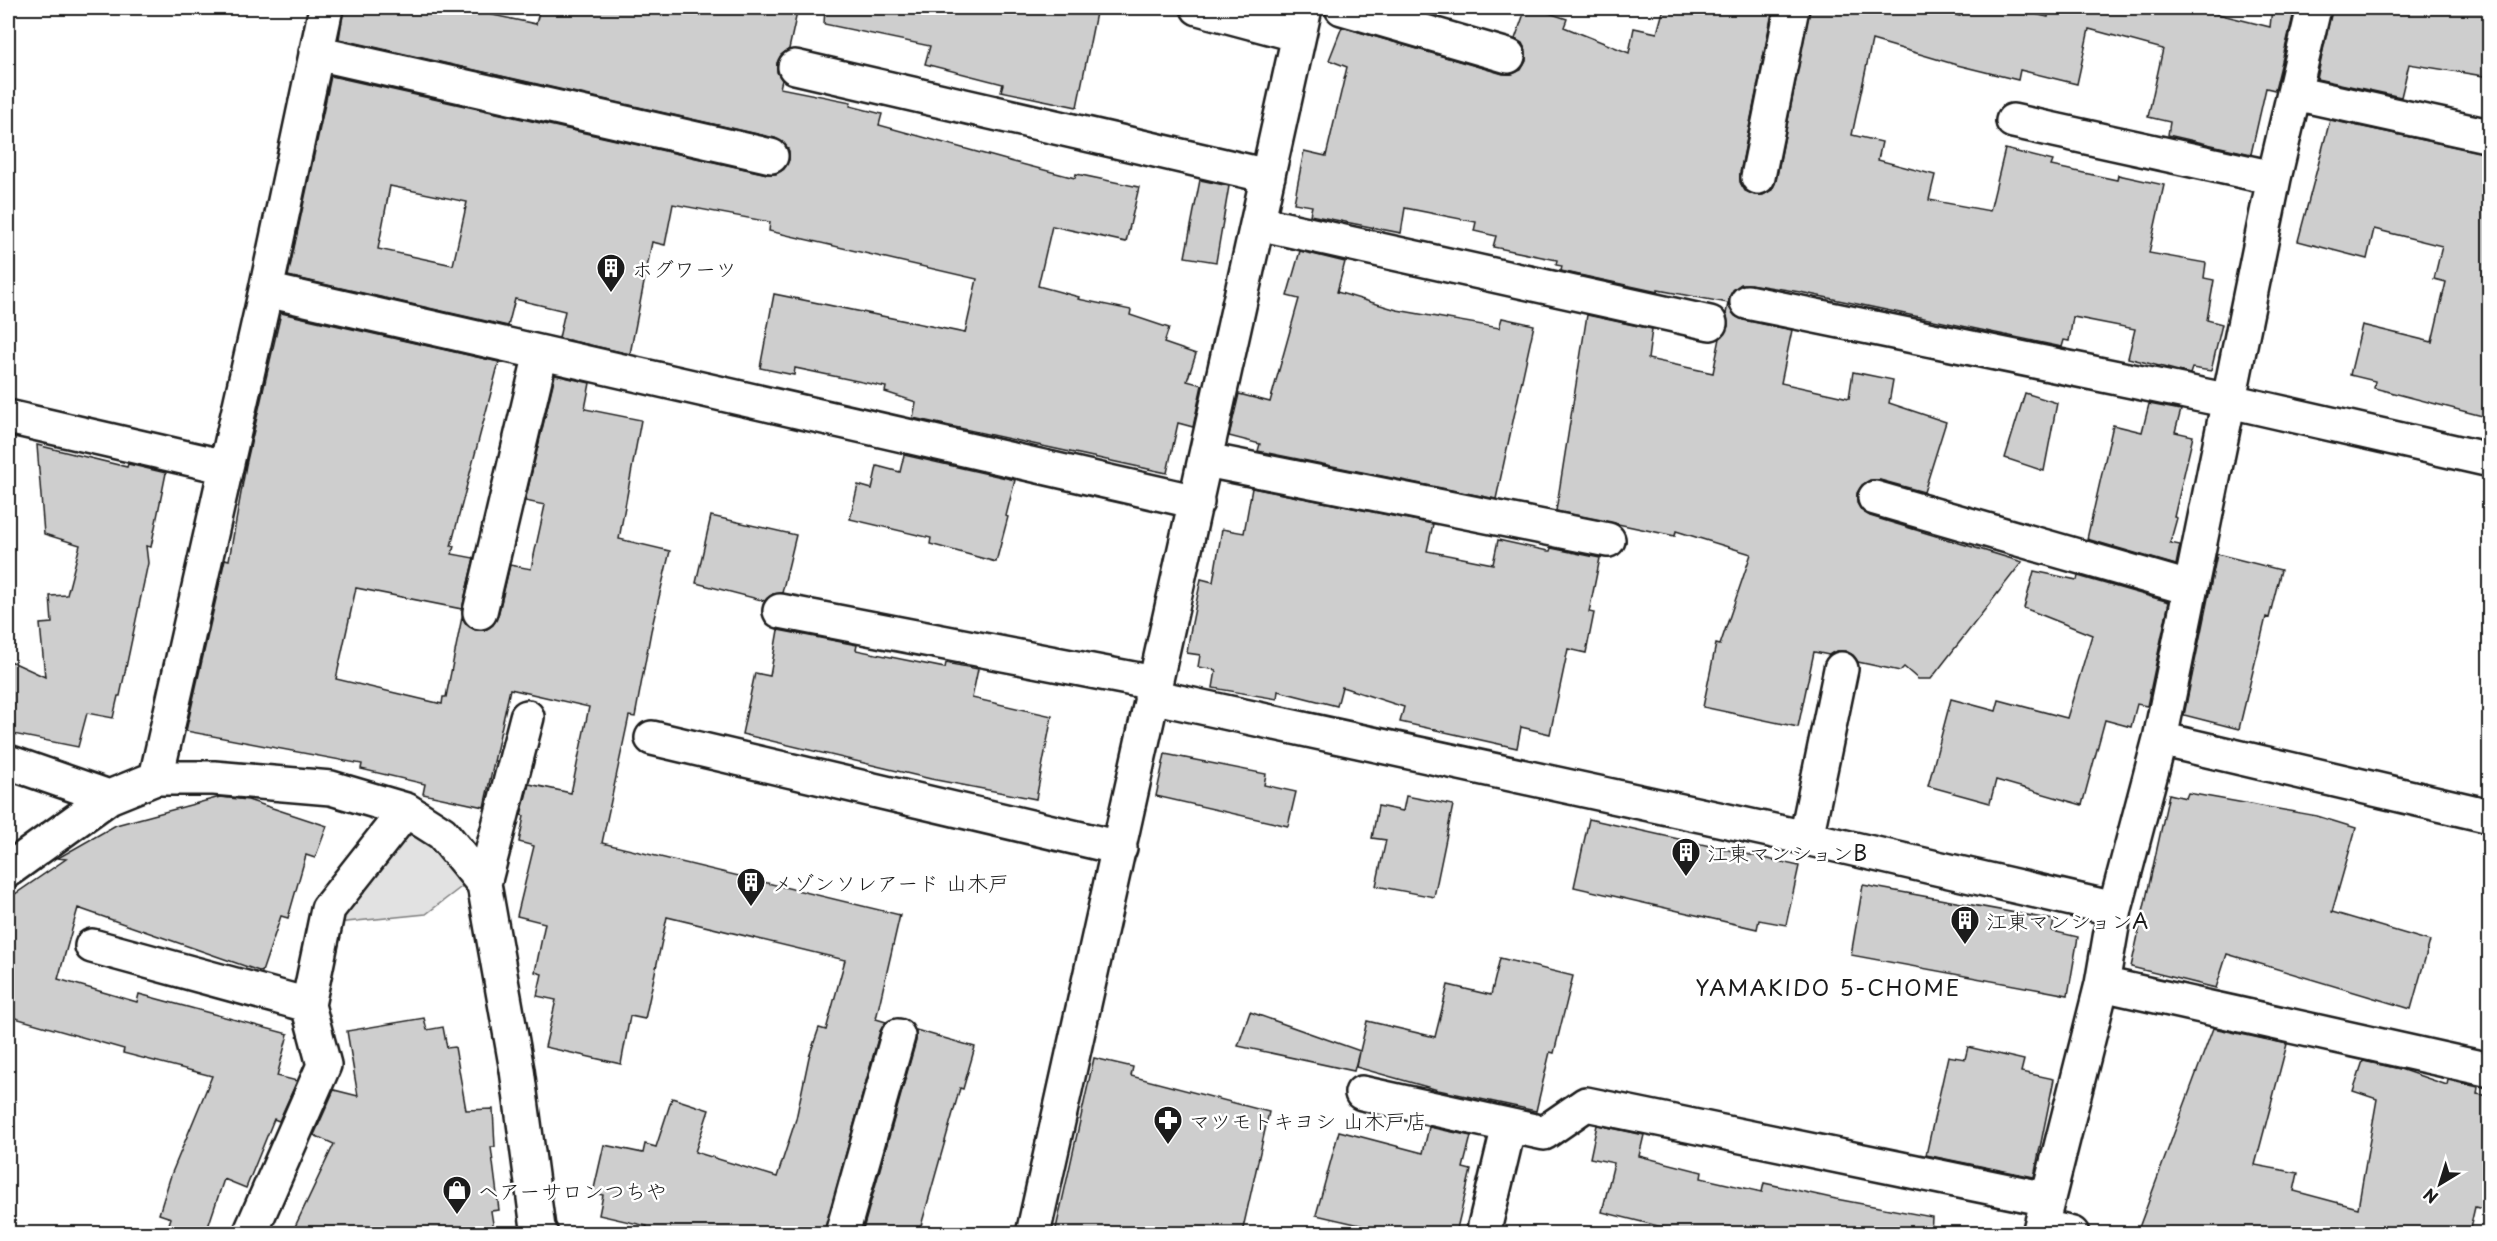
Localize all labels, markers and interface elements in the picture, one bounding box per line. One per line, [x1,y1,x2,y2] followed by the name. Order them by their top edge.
[595,252,627,294] building icon: ホグワーツ
[632,252,737,284] place label: ホグワーツ
[1670,836,1702,878] building icon: 江東マンションB
[1707,836,1867,868] place label: 江東マンションB
[735,866,767,908] building icon: メゾンソレアード 山木戸
[772,866,1009,898] place label: メゾンソレアード 山木戸
[1949,904,1981,946] building icon: 江東マンションA
[1986,904,2148,936] place label: 江東マンションA
[1695,970,1961,1003] district label: YAMAKIDO 5-CHOME
[1152,1104,1184,1146] pharmacy icon: マツモトキヨシ 山木戸店
[1189,1104,1427,1136] place label: マツモトキヨシ 山木戸店
[2410,1154,2470,1214] north arrow
[441,1174,473,1216] shop icon: ヘアーサロンつちや
[478,1174,667,1206] place label: ヘアーサロンつちや
[2418,1183,2443,1210] text: N

